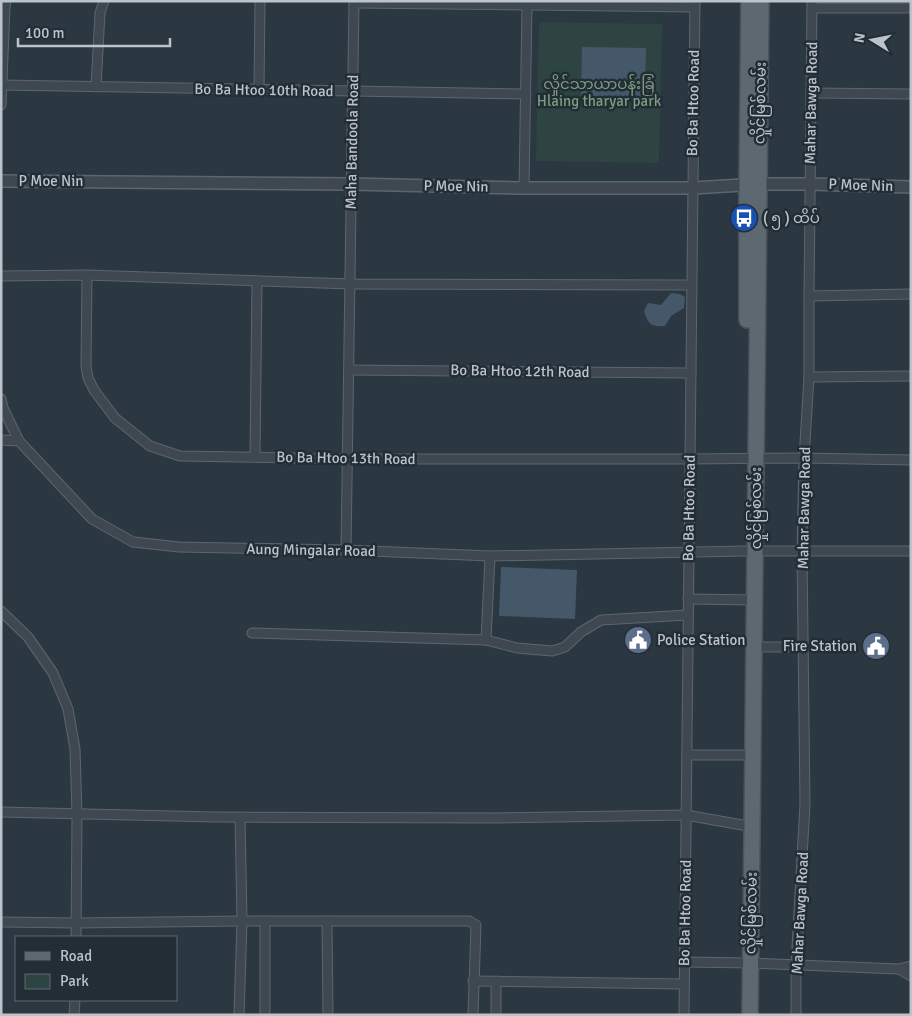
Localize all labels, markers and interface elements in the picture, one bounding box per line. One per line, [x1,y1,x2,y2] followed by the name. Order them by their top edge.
[18,15,170,47] scale bar
[847,15,897,65] north arrow
[25,24,65,42] text: 100 m
[850,32,869,44] text: N
[801,42,821,164] street label: Mahar Bawga Road
[683,50,703,156] street label: Bo Ba Htoo Road
[749,62,773,144] street label: လှိုင်မြစ်လမ်း
[342,74,362,209] street label: Maha Bandoola Road
[537,74,662,110] park label: လှိုင်သာယာပန်းခြံ Hlaing tharyar park
[194,80,334,100] street label: Bo Ba Htoo 10th Road
[19,172,83,190] street label: P Moe Nin
[828,175,894,195] street label: P Moe Nin
[423,176,489,196] street label: P Moe Nin
[729,203,759,233] bus stop icon: ( ၅ ) ထိပ်
[763,208,820,230] place label: ( ၅ ) ထိပ်
[450,361,590,381] street label: Bo Ba Htoo 12th Road
[794,447,814,569] street label: Mahar Bawga Road
[276,448,416,468] street label: Bo Ba Htoo 13th Road
[679,455,699,561] street label: Bo Ba Htoo Road
[746,467,768,549] street label: လှိုင်မြစ်လမ်း
[246,540,376,560] street label: Aung Mingalar Road
[623,625,653,655] public building icon: Police Station
[657,631,746,649] place label: Police Station
[861,631,891,661] public building icon: Fire Station
[783,637,857,655] place label: Fire Station
[788,851,812,975] street label: Mahar Bawga Road
[675,860,695,966] street label: Bo Ba Htoo Road
[740,872,764,954] street label: လှိုင်မြစ်လမ်း
[15,936,178,1001] legend
[60,947,92,965] text: Road
[60,972,89,990] text: Park

